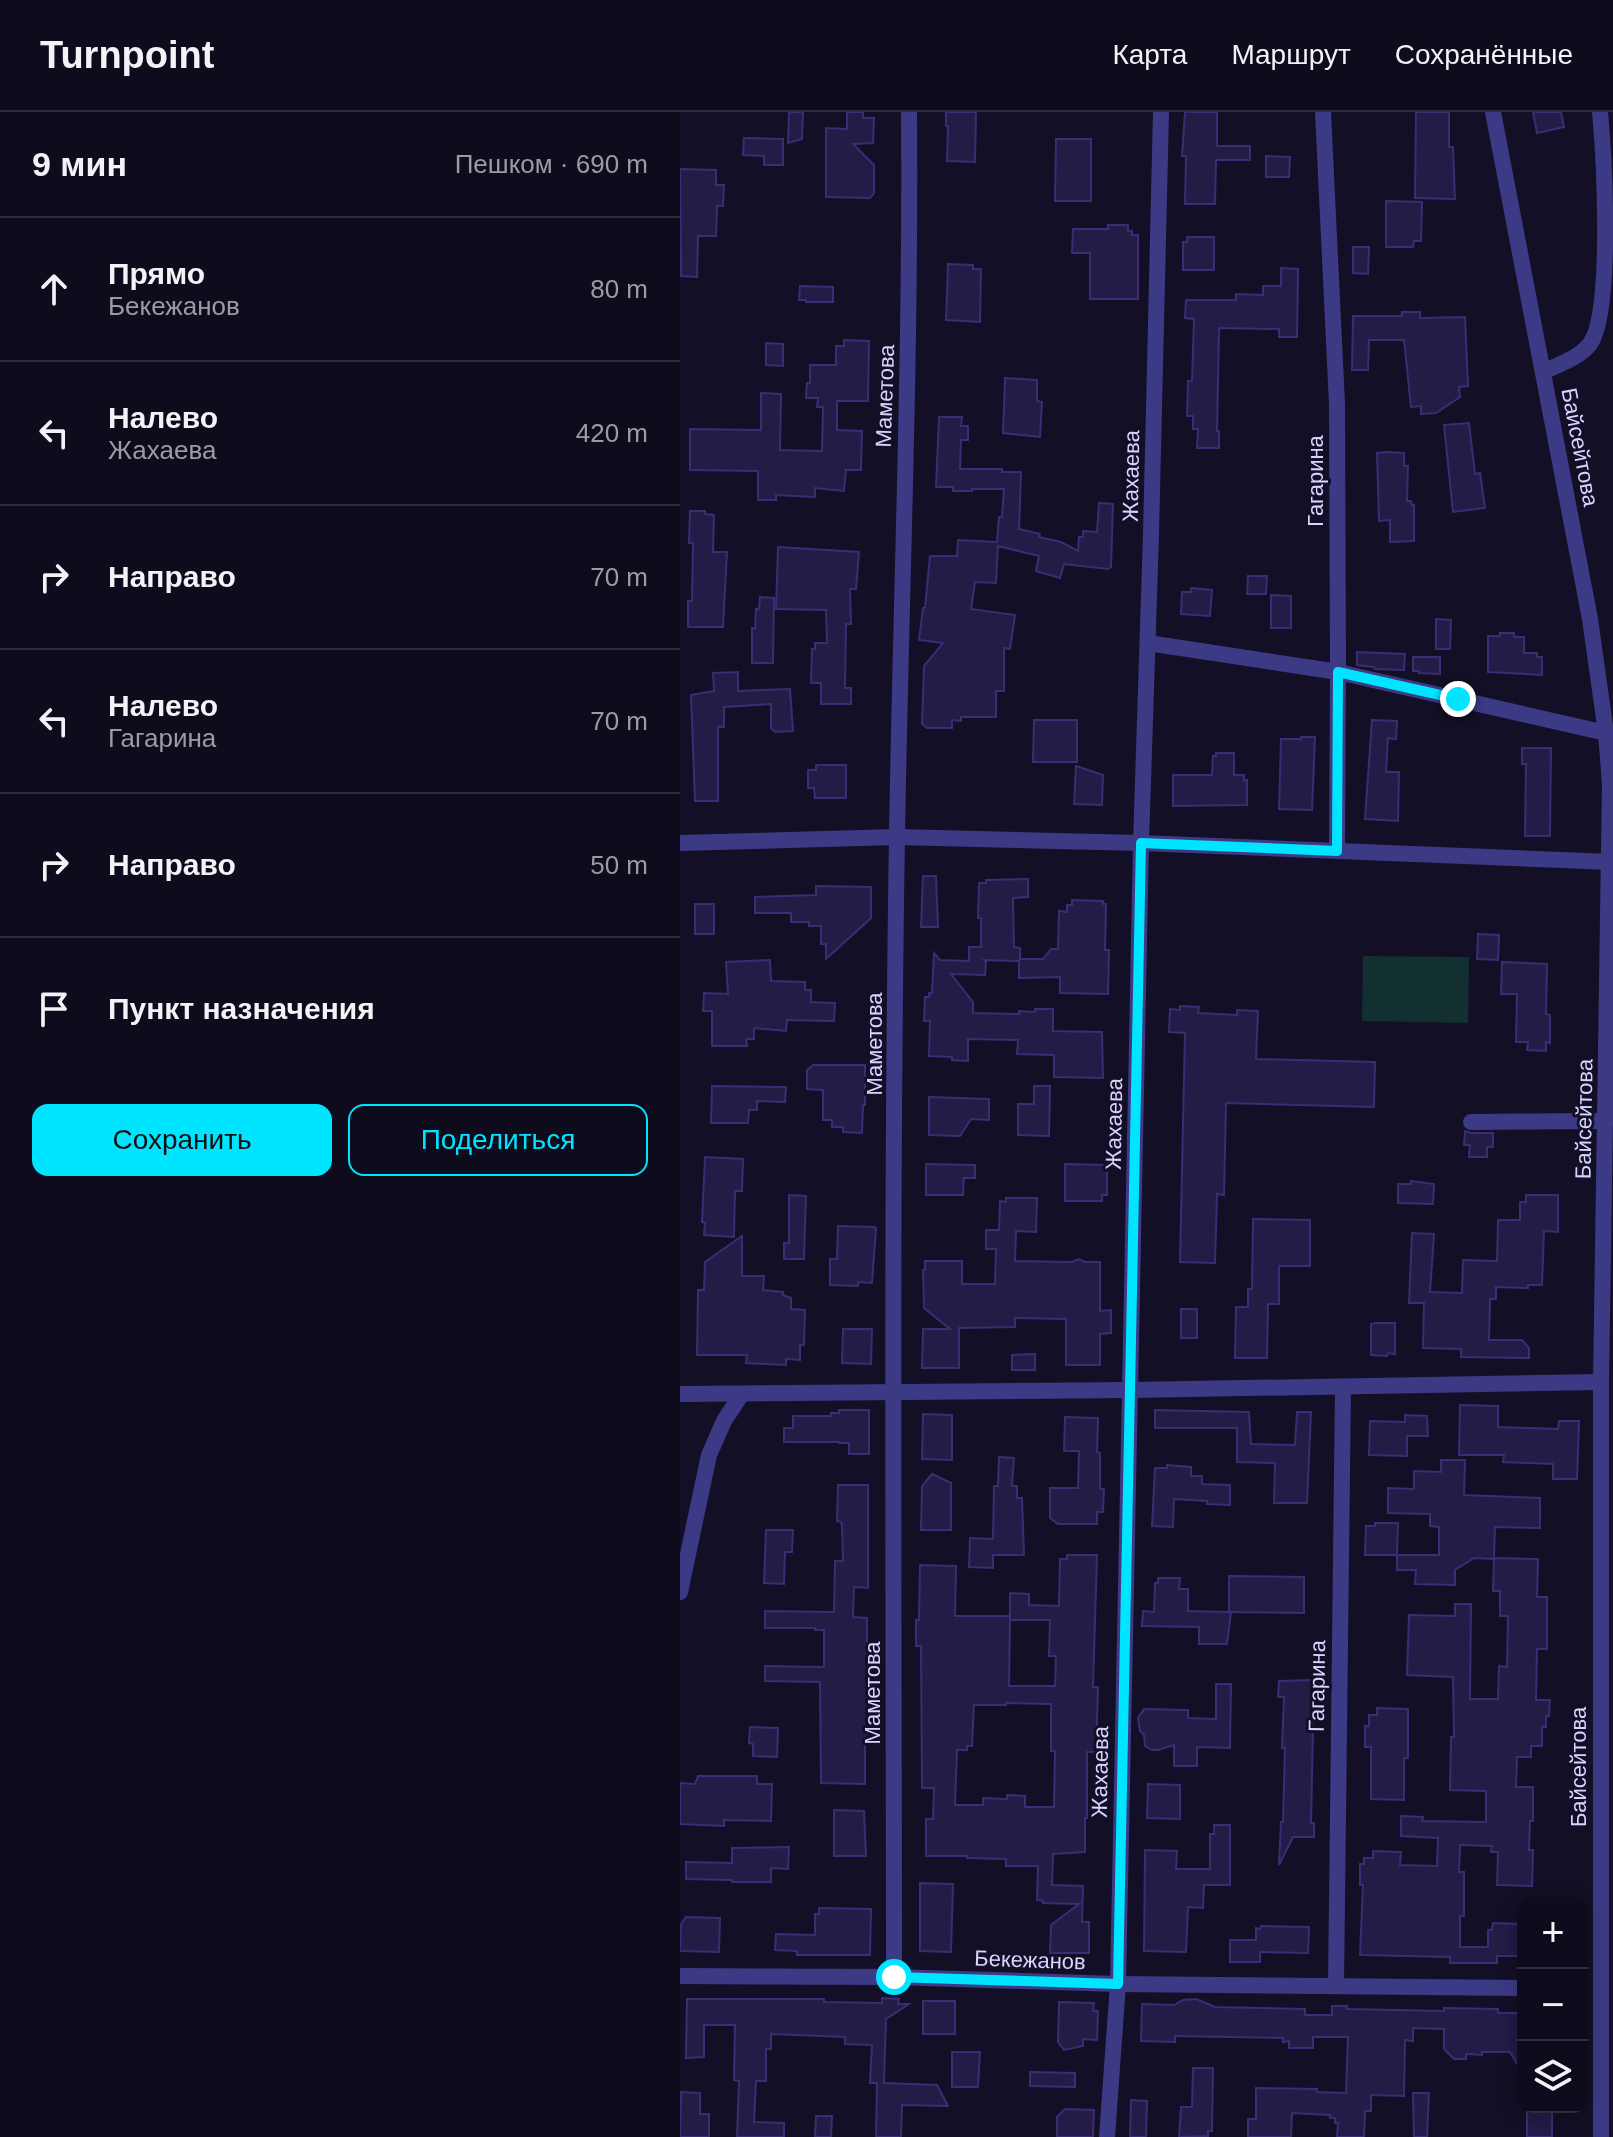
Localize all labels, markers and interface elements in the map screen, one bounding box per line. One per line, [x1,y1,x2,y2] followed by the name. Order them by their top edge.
[40,34,214,76] text: Turnpoint
[1112,39,1187,70] text: Карта
[1231,39,1351,70] text: Маршрут
[1395,39,1573,70] text: Сохранённые
[32,145,127,183] text: 9 мин
[455,149,648,179] text: Пешком · 690 m
[108,257,205,290] text: Прямо
[32,267,76,311] icon: ahead
[590,274,648,304] text: 80 m
[108,291,240,321] text: Бекежанов
[871,343,899,448] street label: Маметова
[1556,386,1604,509] street label: Байсейтова
[108,401,218,434] text: Налево
[32,411,76,455] icon: left
[576,418,648,448] text: 420 m
[1118,429,1144,522] street label: Жахаева
[1303,434,1328,527] street label: Гагарина
[108,435,216,465] text: Жахаева
[32,555,76,599] icon: right
[108,560,236,593] text: Направо
[590,562,648,592] text: 70 m
[1440,681,1476,717] route end
[108,689,218,722] text: Налево
[32,699,76,743] icon: left
[590,706,648,736] text: 70 m
[108,723,216,753] text: Гагарина
[32,843,76,887] icon: right
[108,848,236,881] text: Направо
[590,850,648,880] text: 50 m
[32,987,76,1031] icon: arrive
[108,992,375,1025] text: Пункт назначения
[862,992,887,1096] street label: Маметова
[1570,1058,1598,1179] street label: Байсейтова
[1101,1077,1127,1170] street label: Жахаева
[32,1104,332,1176] button: Сохранить
[348,1104,648,1176] button: Поделиться
[1304,1639,1330,1732] street label: Гагарина
[860,1641,885,1745] street label: Маметова
[1566,1706,1591,1827] street label: Байсейтова
[1087,1725,1113,1818] street label: Жахаева
[1517,1897,1589,2113] map controls
[1517,1897,1589,1969] button: +
[974,1946,1086,1974] street label: Бекежанов
[876,1959,912,1995] route start
[1517,1969,1589,2041] button: −
[1517,2041,1589,2113] button: layers

